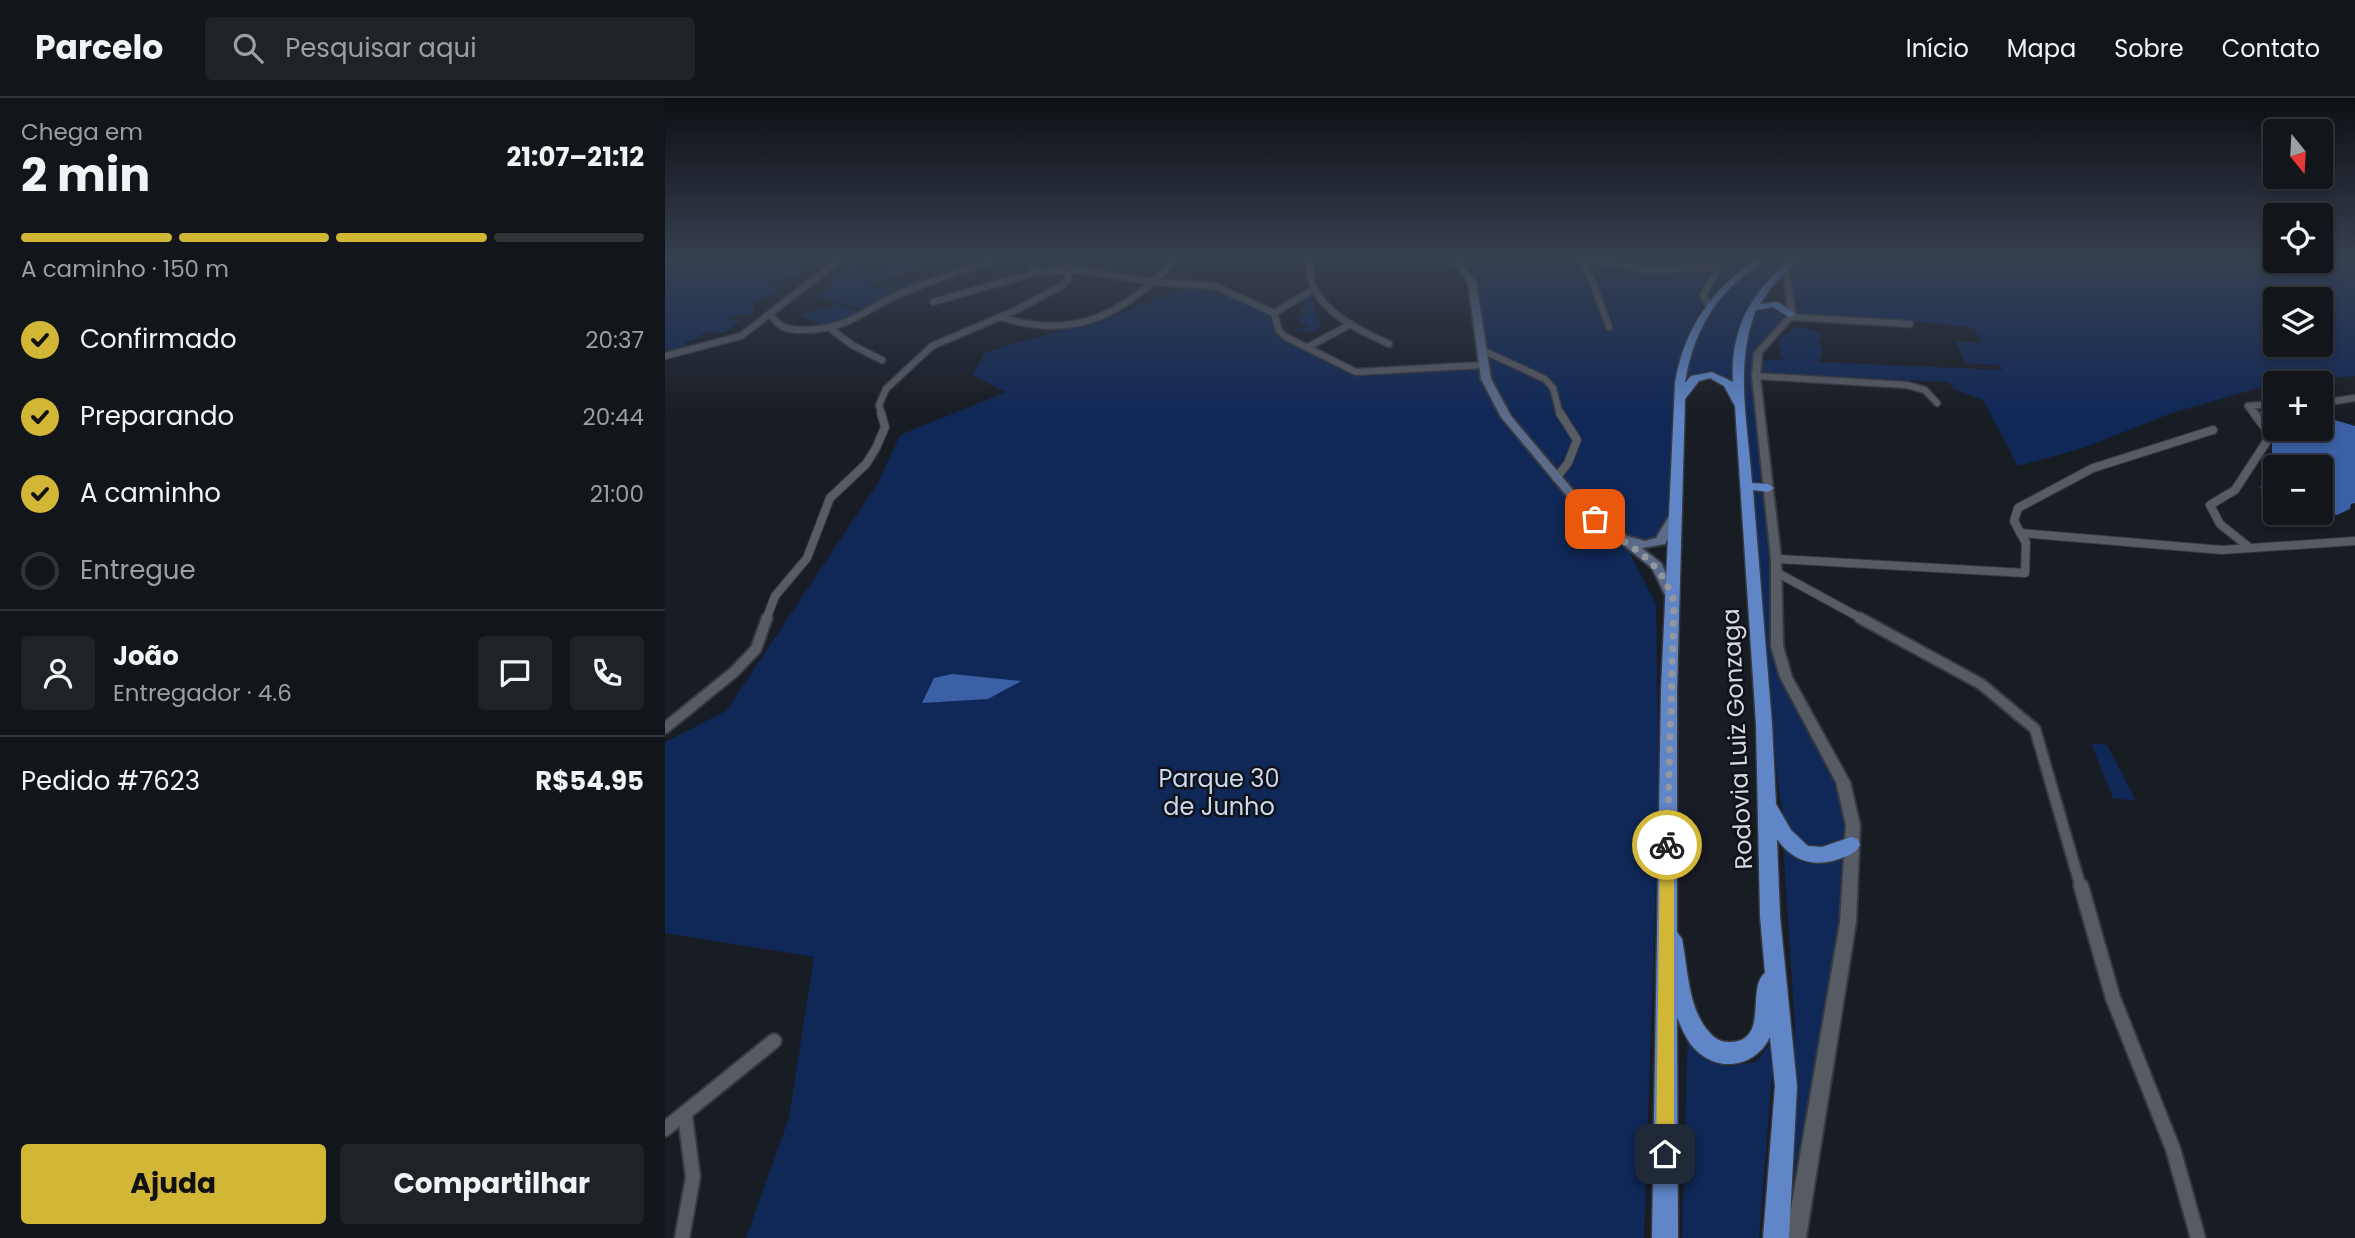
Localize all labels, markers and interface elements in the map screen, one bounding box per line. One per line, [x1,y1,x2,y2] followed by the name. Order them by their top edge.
[205,17,695,80] search box
[35,24,163,71] text: Parcelo
[229,29,267,67] icon: search
[285,30,477,66] text: Pesquisar aqui
[1906,32,1969,65] text: Início
[2007,32,2076,65] text: Mapa
[2114,32,2184,65] text: Sobre
[2222,32,2320,65] text: Contato
[21,116,143,148] text: Chega em
[2263,119,2333,189] north arrow
[2263,119,2333,525] map controls
[506,139,644,175] text: 21:07–21:12
[21,143,150,207] text: 2 min
[2263,203,2333,273] button: locate
[21,253,229,285] text: A caminho · 150 m
[2263,287,2333,357] button: layers
[21,321,59,359] icon: check
[80,321,237,357] text: Confirmado
[585,324,644,356] text: 20:37
[2263,371,2333,441] button: +
[21,398,59,436] icon: check
[80,398,234,434] text: Preparando
[582,401,644,433] text: 20:44
[2263,455,2333,525] button: −
[21,475,59,513] icon: check
[80,475,221,511] text: A caminho
[590,478,644,510] text: 21:00
[1565,489,1625,549] pin
[1576,500,1614,538] icon: bag
[80,552,196,588] text: Entregue
[1714,608,1760,870] street label: Rodovia Luiz Gonzaga
[21,636,95,710] button: person
[478,636,552,710] button: chat
[570,636,644,710] button: phone
[113,638,179,674] text: João
[113,677,292,709] text: Entregador · 4.6
[1158,762,1280,823] park label: Parque 30 de Junho
[21,763,200,799] text: Pedido #7623
[535,763,644,799] text: R$54.95
[1632,810,1702,880] courier
[1648,826,1686,864] icon: bike
[1635,1124,1695,1184] pin
[1646,1135,1684,1173] icon: home
[21,1144,326,1224] button: Ajuda
[340,1144,644,1224] button: Compartilhar

